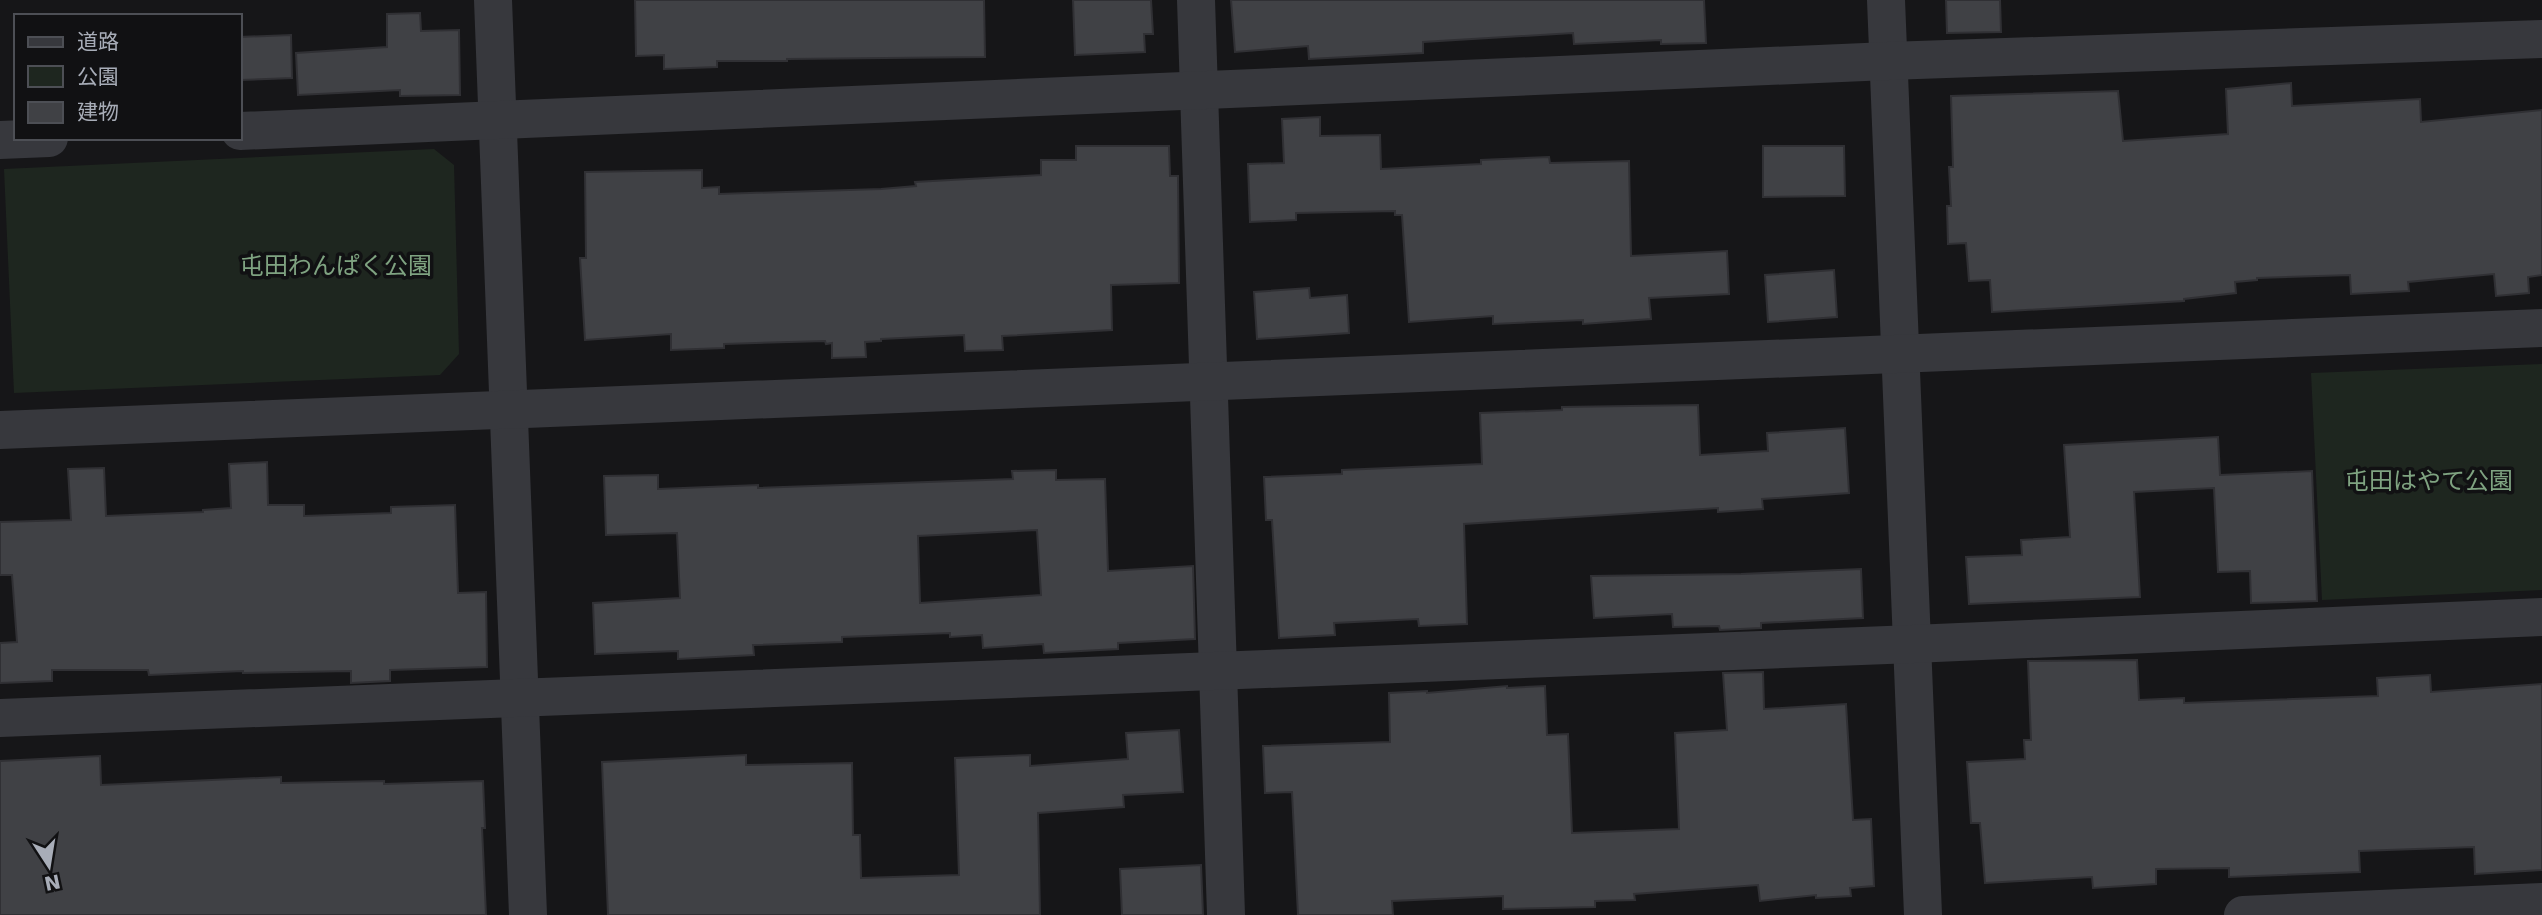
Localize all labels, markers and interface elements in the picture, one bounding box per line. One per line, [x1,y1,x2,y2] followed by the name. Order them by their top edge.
[14,14,242,140] legend
[77,30,119,54] text: 道路
[77,65,119,89] text: 公園
[77,100,119,124] text: 建物
[240,252,432,280] park label: 屯田わんぱく公園
[2345,467,2513,495] park label: 屯田はやて公園
[14,831,84,901] north arrow
[42,870,63,895] text: N

